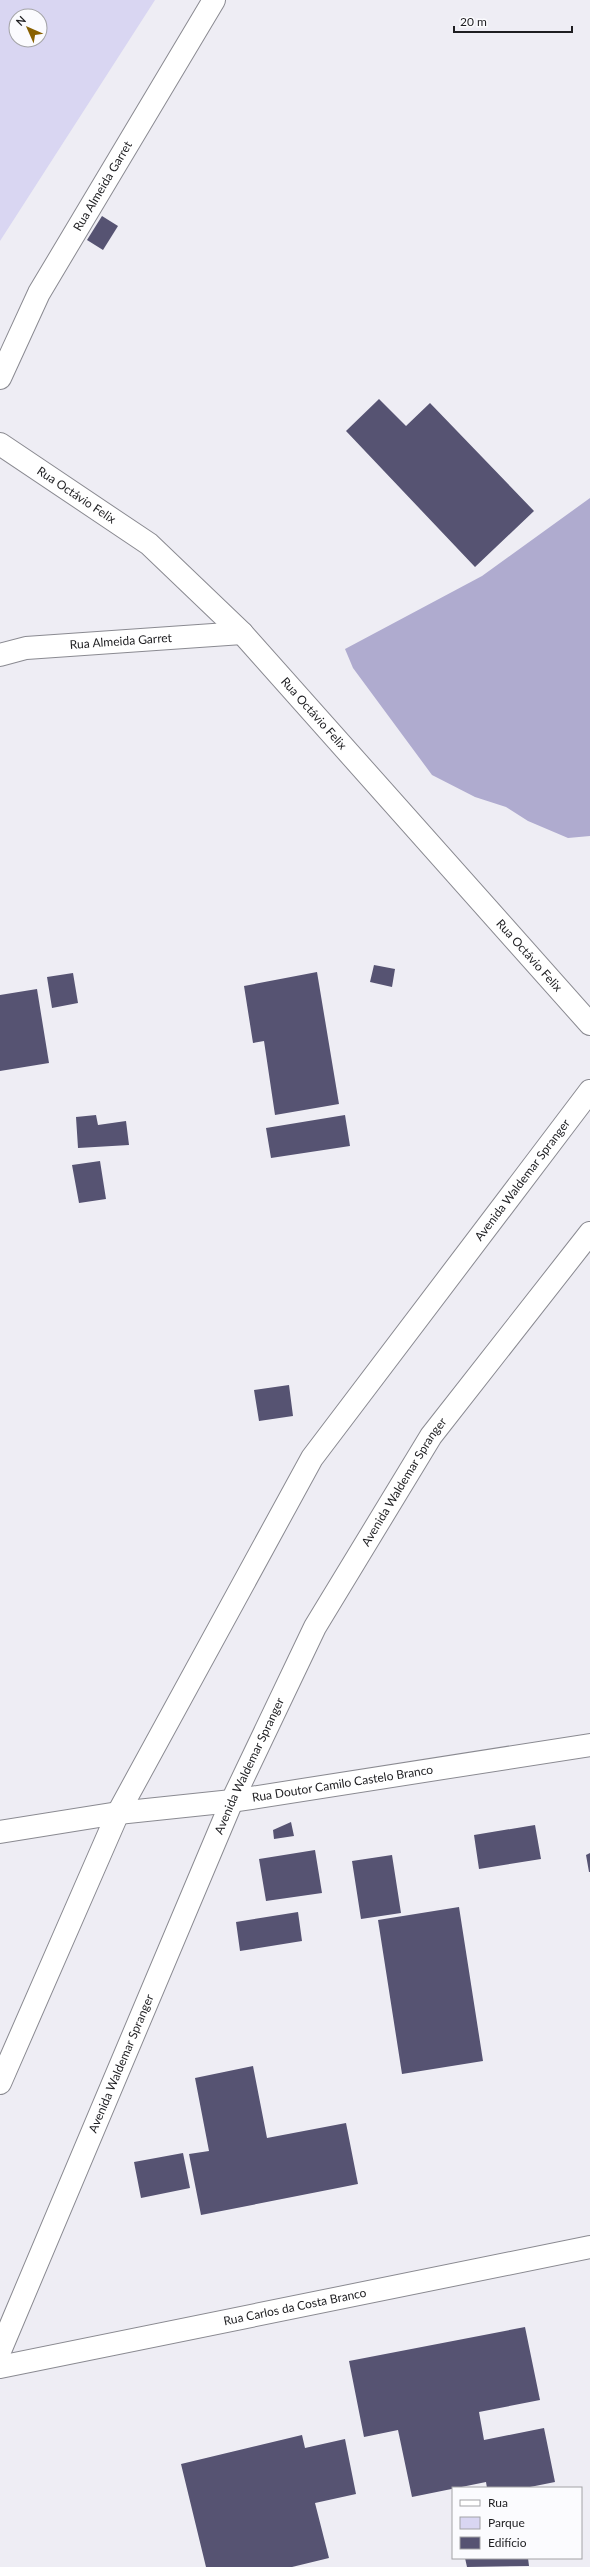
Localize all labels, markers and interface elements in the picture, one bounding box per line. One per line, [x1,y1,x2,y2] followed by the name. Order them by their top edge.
[8,8,48,48] north arrow
[454,8,572,34] scale bar
[13,13,28,28] text: N
[460,14,487,29] text: 20 m
[70,138,135,234] street label: Rua Almeida Garret
[34,463,119,527] street label: Rua Octávio Felix
[69,630,173,652] street label: Rua Almeida Garret
[278,674,350,752] street label: Rua Octávio Felix
[493,916,566,995] street label: Rua Octávio Felix
[471,1115,574,1244] street label: Avenida Waldemar Spranger
[358,1414,450,1549] street label: Avenida Waldemar Spranger
[211,1695,287,1836] street label: Avenida Waldemar Spranger
[251,1762,434,1805] street label: Rua Doutor Camilo Castelo Branco
[85,1991,157,2135] street label: Avenida Waldemar Spranger
[222,2285,368,2328] street label: Rua Carlos da Costa Branco
[452,2487,582,2559] legend
[488,2495,508,2510] text: Rua
[488,2515,525,2530] text: Parque
[488,2535,527,2550] text: Edifício

